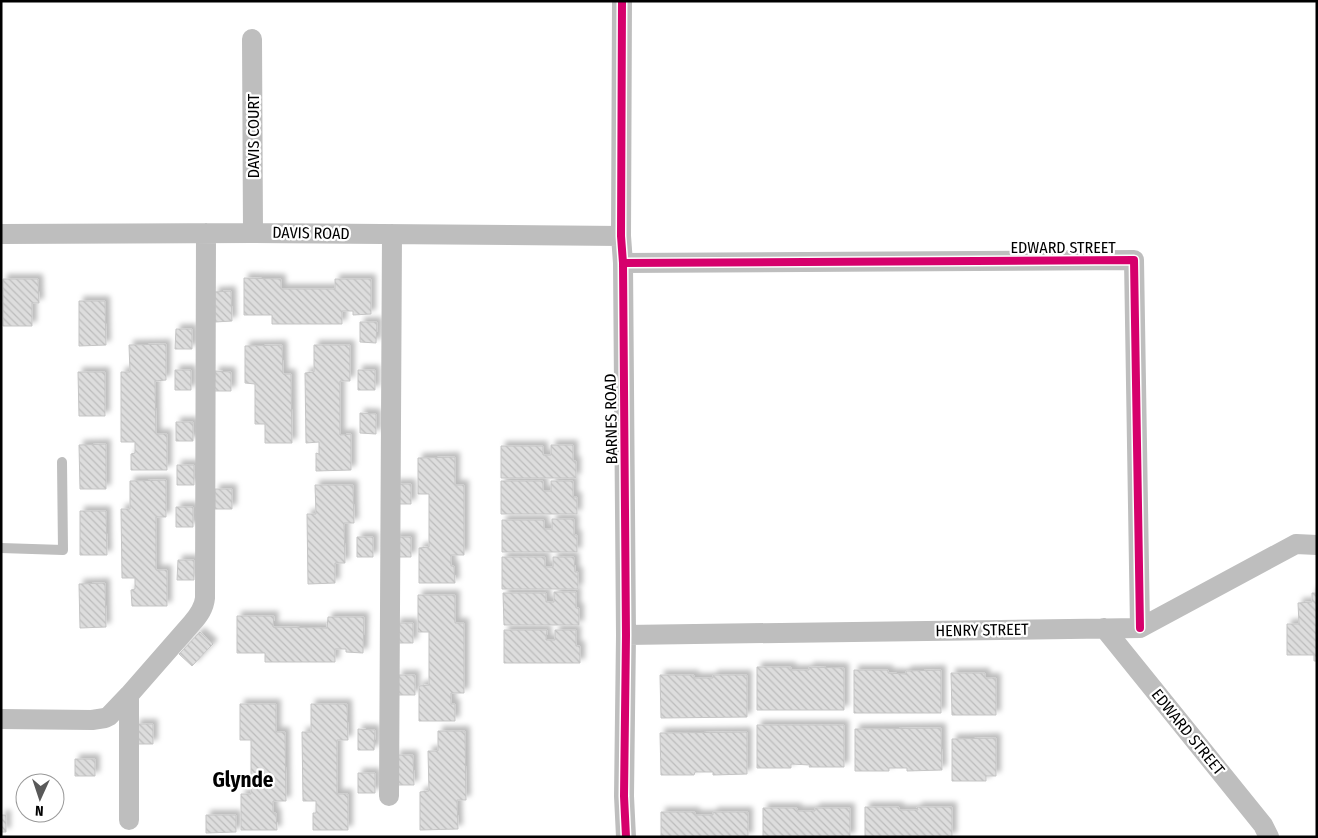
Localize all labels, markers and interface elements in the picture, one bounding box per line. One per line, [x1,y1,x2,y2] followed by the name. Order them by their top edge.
[244,93,263,178] street label: DAVIS COURT
[272,223,350,243] street label: DAVIS ROAD
[1010,238,1116,257] street label: EDWARD STREET
[601,373,621,465] street label: BARNES ROAD
[935,620,1029,640] street label: HENRY STREET
[1148,685,1229,779] street label: EDWARD STREET
[212,767,274,793] district label: Glynde
[15,773,65,823] north arrow
[35,802,44,819] text: N

